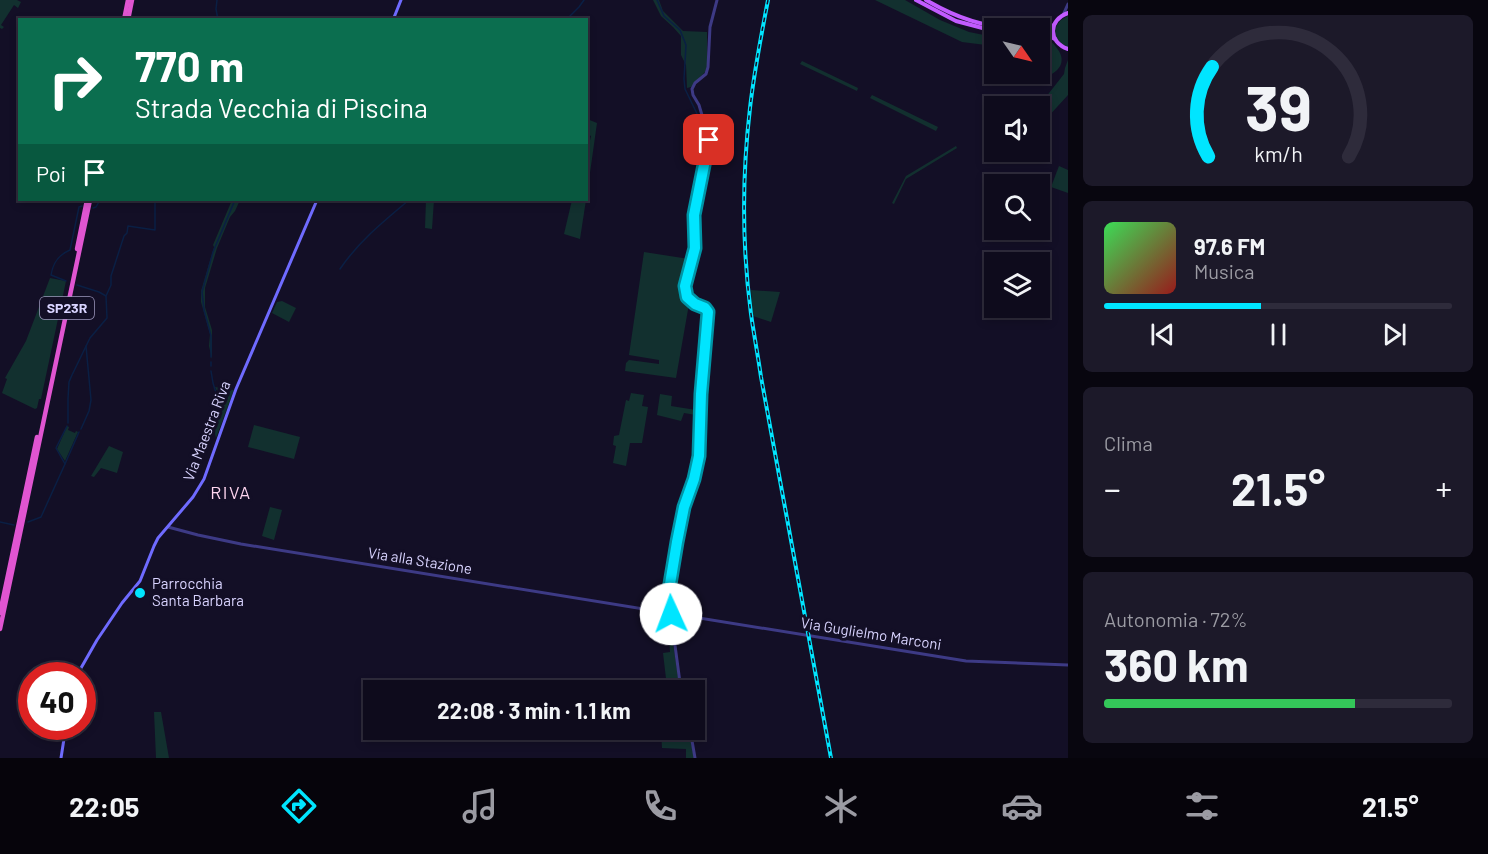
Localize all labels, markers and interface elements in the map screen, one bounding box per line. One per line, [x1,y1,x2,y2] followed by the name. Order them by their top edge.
[984,18,1050,84] north arrow
[984,18,1050,318] map controls
[135,40,244,90] text: 770 m
[36,42,114,120] icon: right
[1245,70,1311,144] text: 39
[135,91,428,123] text: Strada Vecchia di Piscina
[984,96,1050,162] button: sound
[683,114,734,165] pin
[692,123,725,156] icon: arrive
[1254,142,1302,167] text: km/h
[78,156,111,189] icon: arrive
[36,160,66,186] text: Poi
[984,174,1050,240] button: search
[1194,233,1265,259] text: 97.6 FM
[984,252,1050,318] button: layers
[1194,259,1254,283] text: Musica
[40,297,94,319] road number: SP23R
[1146,318,1179,351] icon: previous
[1262,318,1295,351] icon: pause
[1378,318,1411,351] icon: next
[179,378,233,483] street label: Via Maestra Riva
[1104,431,1153,455] text: Clima
[1231,461,1325,515] text: 21.5°
[1104,468,1121,508] text: −
[1436,468,1452,508] text: +
[210,481,252,503] district label: RIVA
[367,543,473,577] street label: Via alla Stazione
[152,574,244,609] place label: Parrocchia Santa Barbara
[639,582,703,646] position arrow
[133,586,147,600] marker: Parrocchia Santa Barbara
[1104,607,1247,631] text: Autonomia · 72%
[799,613,943,653] street label: Via Guglielmo Marconi
[1104,637,1249,691] text: 360 km
[18,662,96,740] speed limit sign: 40
[437,697,631,723] text: 22:08 · 3 min · 1.1 km
[278,785,320,827] icon: directions
[459,785,501,827] icon: music
[639,785,681,827] icon: phone
[820,785,862,827] icon: climate
[1001,785,1043,827] icon: car
[1181,785,1223,827] icon: filters
[69,790,139,822] text: 22:05
[1362,790,1419,822] text: 21.5°

